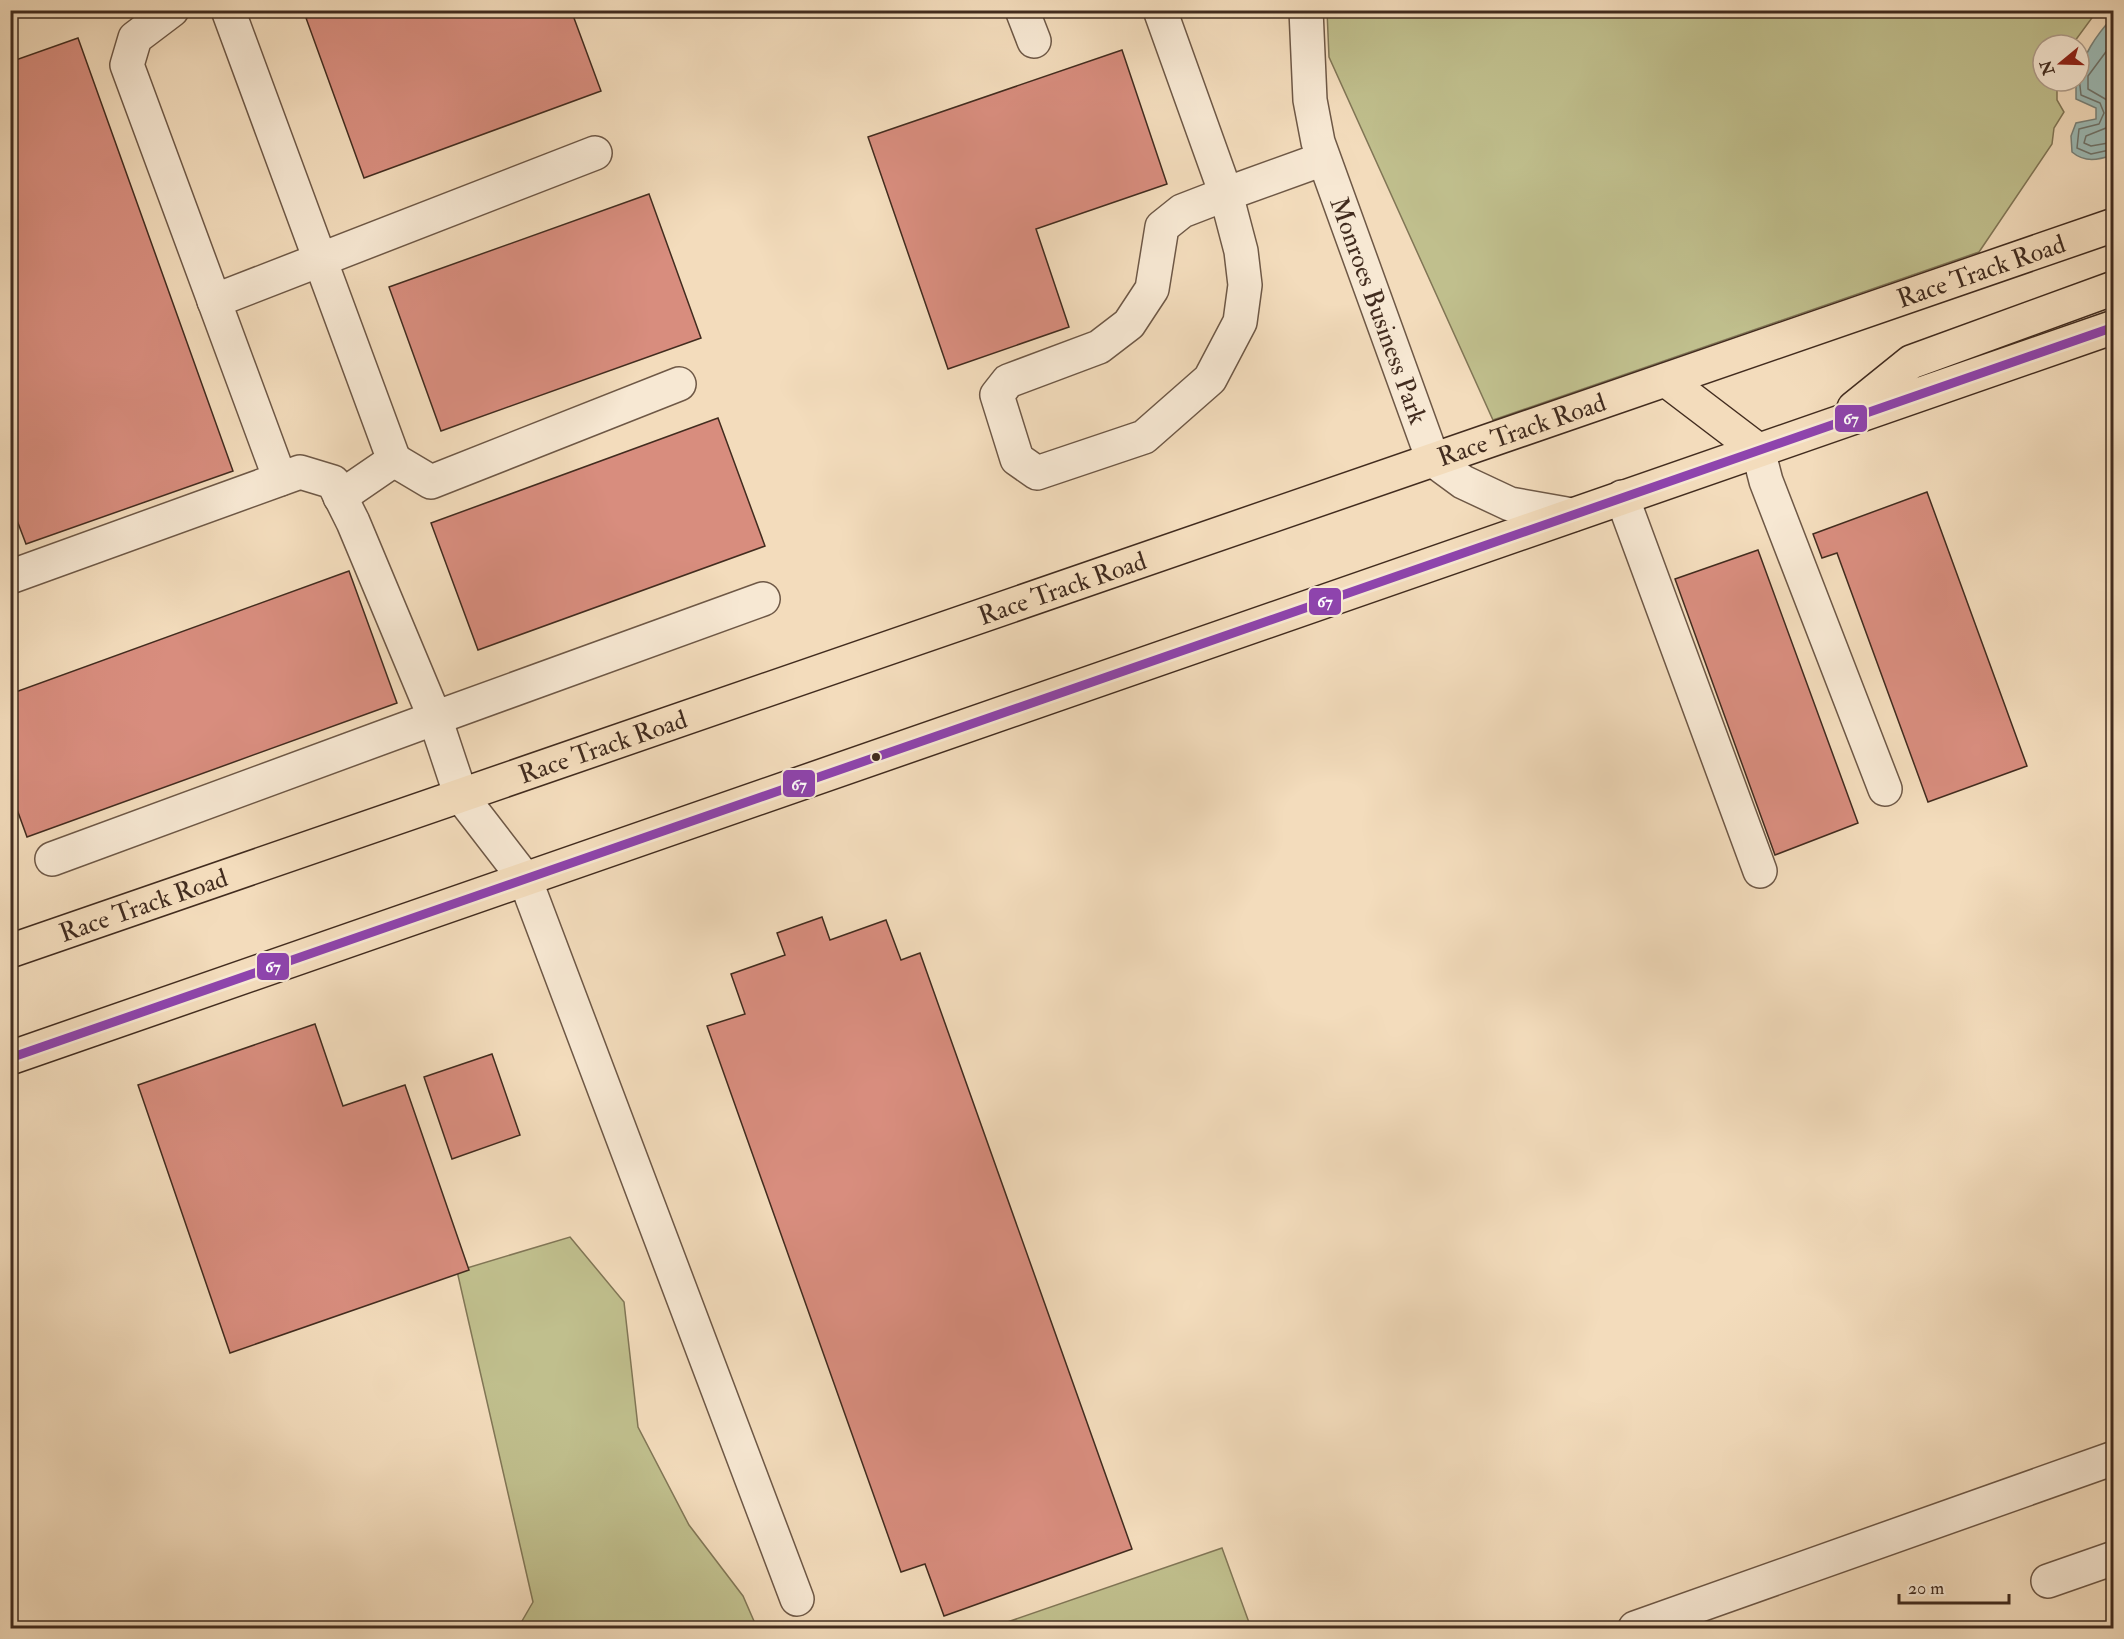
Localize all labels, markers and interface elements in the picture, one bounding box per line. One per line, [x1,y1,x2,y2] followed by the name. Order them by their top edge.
[2031,33,2091,93] north arrow
[2036,57,2060,79] text: N
[1322,193,1434,429] street label: Monroes Business Park
[1893,228,2070,316] street label: Race Track Road
[1434,386,1610,474] street label: Race Track Road
[1834,404,1868,433] line badge: 67
[1843,409,1859,429] text: 67
[974,545,1151,633] street label: Race Track Road
[1308,587,1342,616] line badge: 67
[1317,592,1333,612] text: 67
[515,704,692,791] street label: Race Track Road
[870,751,882,763] unlabelled marker
[782,769,816,798] line badge: 67
[791,775,807,795] text: 67
[55,862,232,950] street label: Race Track Road
[256,952,290,981] line badge: 67
[265,957,281,977] text: 67
[1899,1567,2008,1605] scale bar
[1908,1577,1944,1600] text: 20 m

